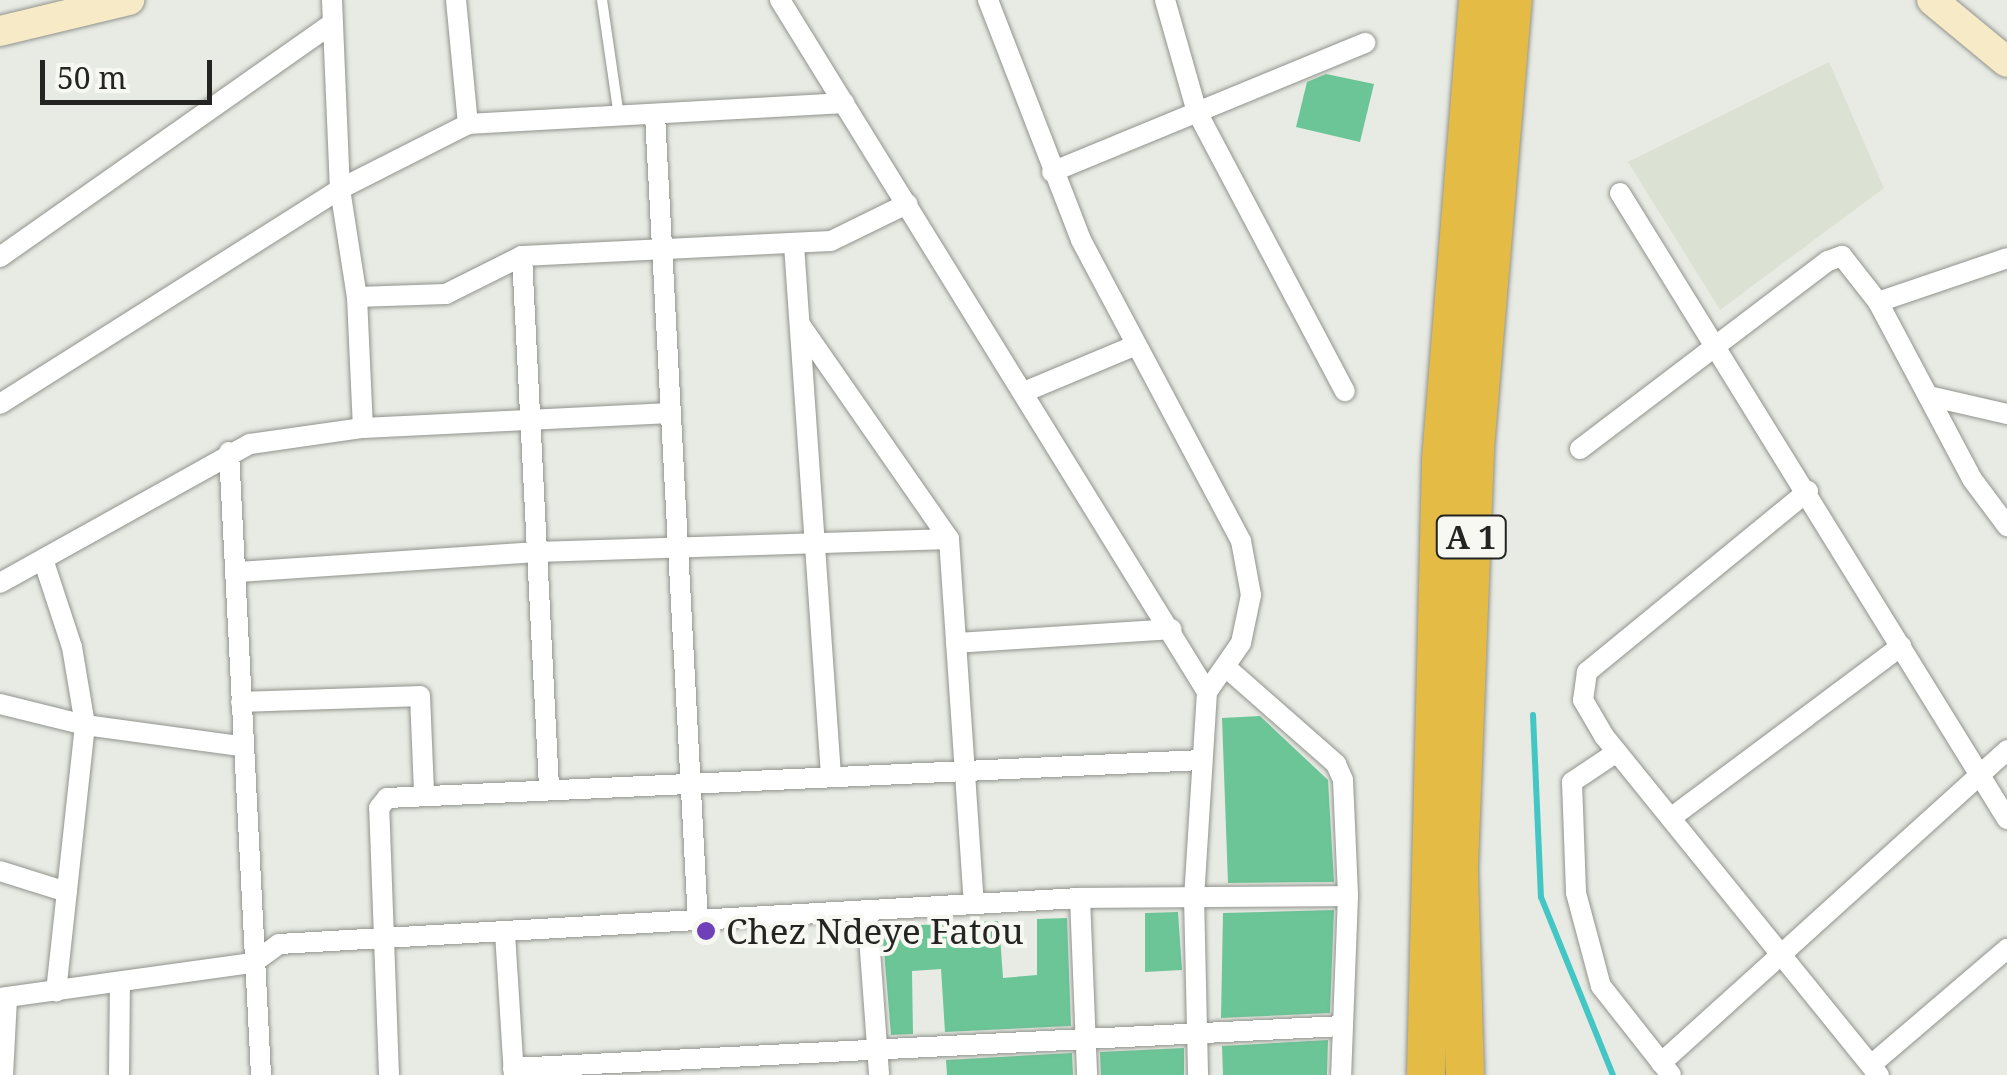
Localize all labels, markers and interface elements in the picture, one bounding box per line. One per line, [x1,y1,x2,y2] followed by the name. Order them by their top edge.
[45,40,218,102] scale bar
[57,57,127,98] text: 50 m
[1434,510,1508,564] road number: A 1
[726,910,1024,952] place label: Chez Ndeye Fatou
[695,920,717,942] marker: Chez Ndeye Fatou

